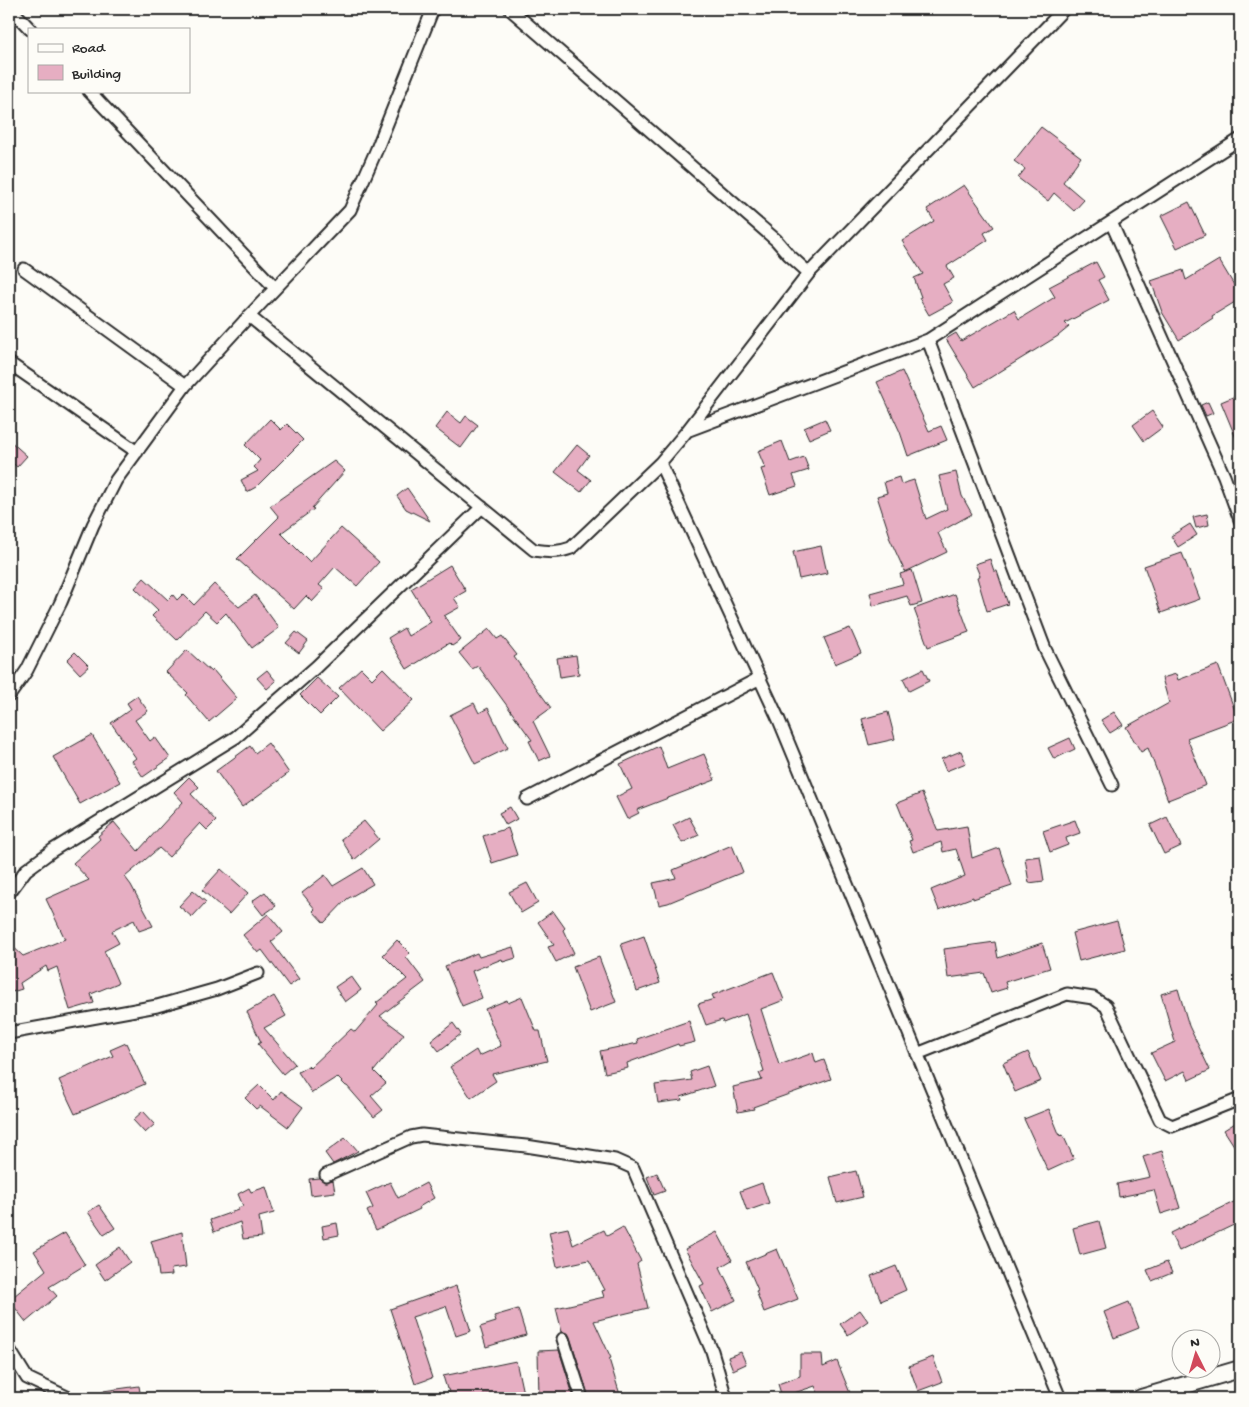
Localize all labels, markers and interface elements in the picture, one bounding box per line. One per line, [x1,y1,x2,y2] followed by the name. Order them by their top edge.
[28,28,190,92] legend
[72,40,106,58] text: Road
[71,66,121,84] text: Building
[1172,1330,1222,1380] north arrow
[1190,1335,1200,1352] text: N

